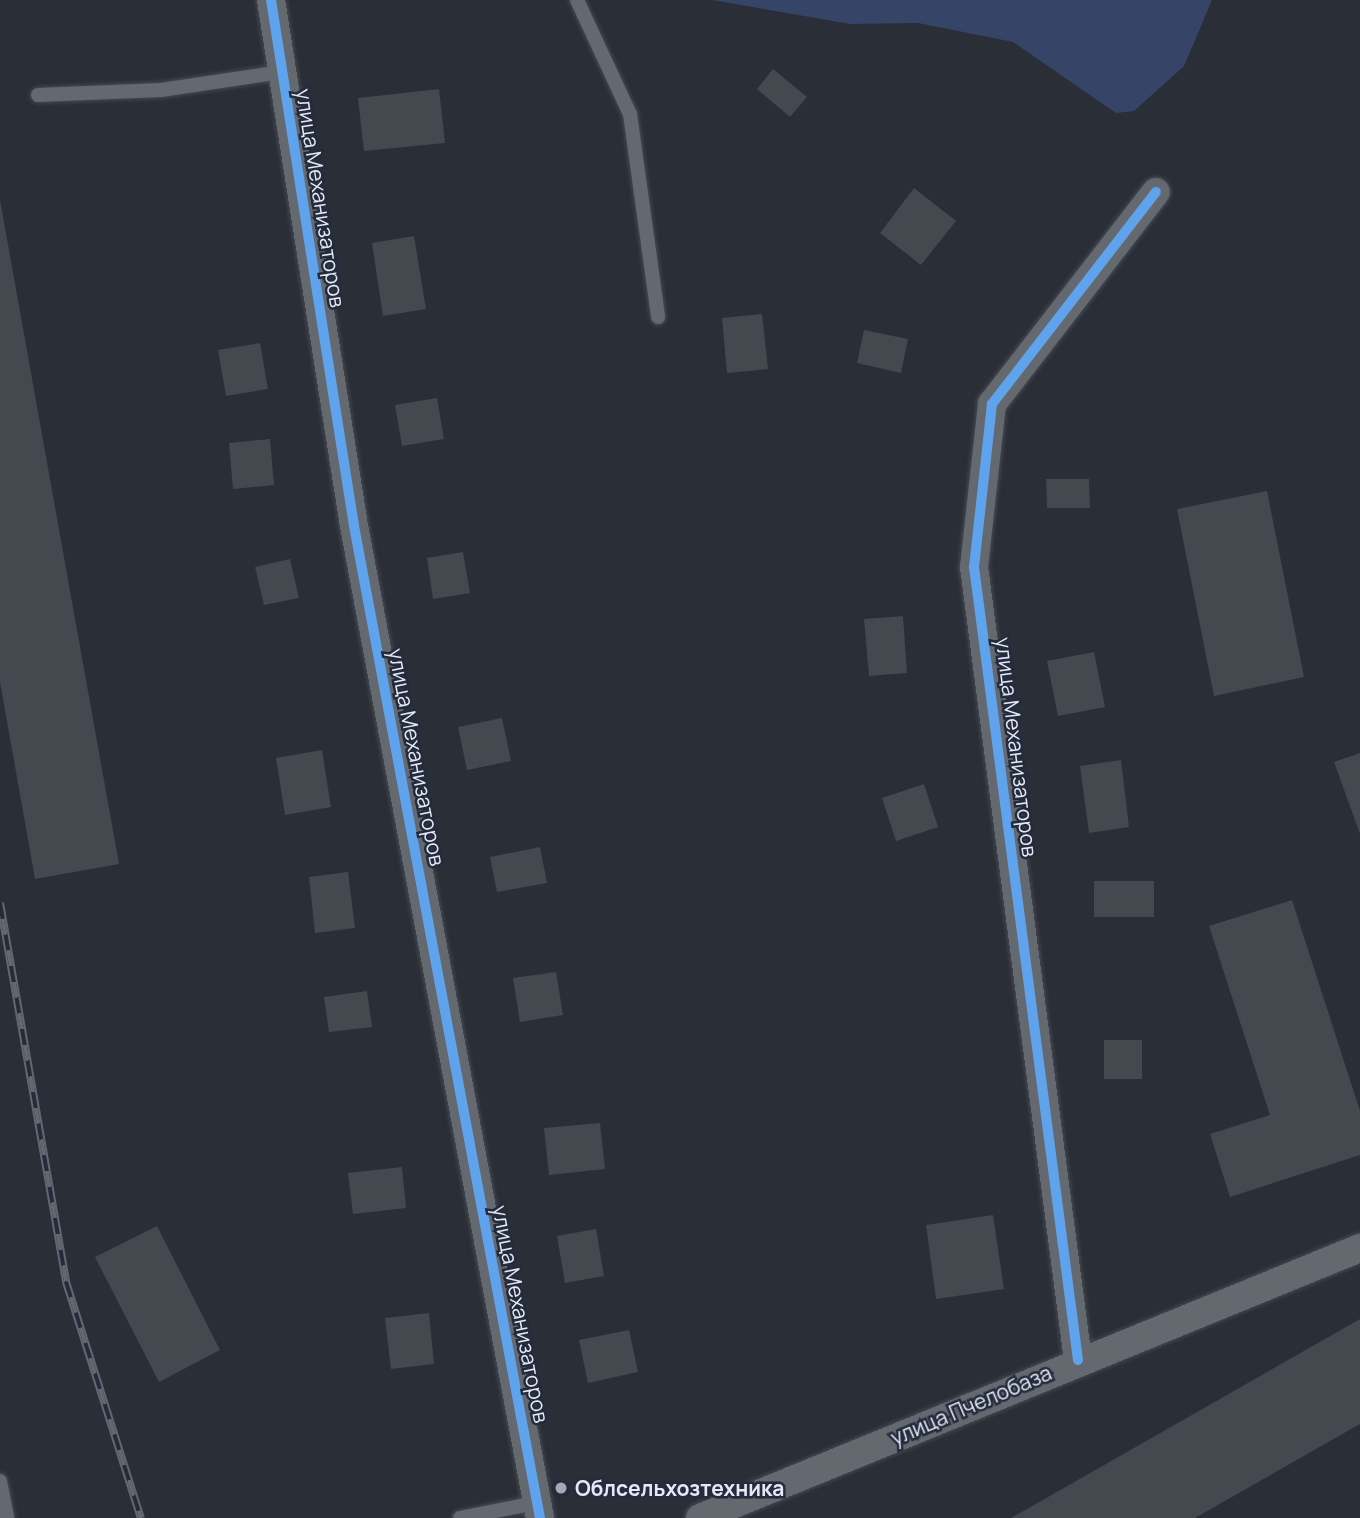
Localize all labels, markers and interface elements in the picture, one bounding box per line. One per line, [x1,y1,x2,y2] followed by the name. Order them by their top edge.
[291,87,351,309] street label: улица Механизаторов
[991,636,1043,858] street label: улица Механизаторов
[384,646,450,868] street label: улица Механизаторов
[488,1203,554,1425] street label: улица Механизаторов
[887,1360,1055,1450] street label: улица Пчелобаза
[575,1475,784,1501] place label: Облсельхозтехника
[553,1480,569,1496] marker: Облсельхозтехника

